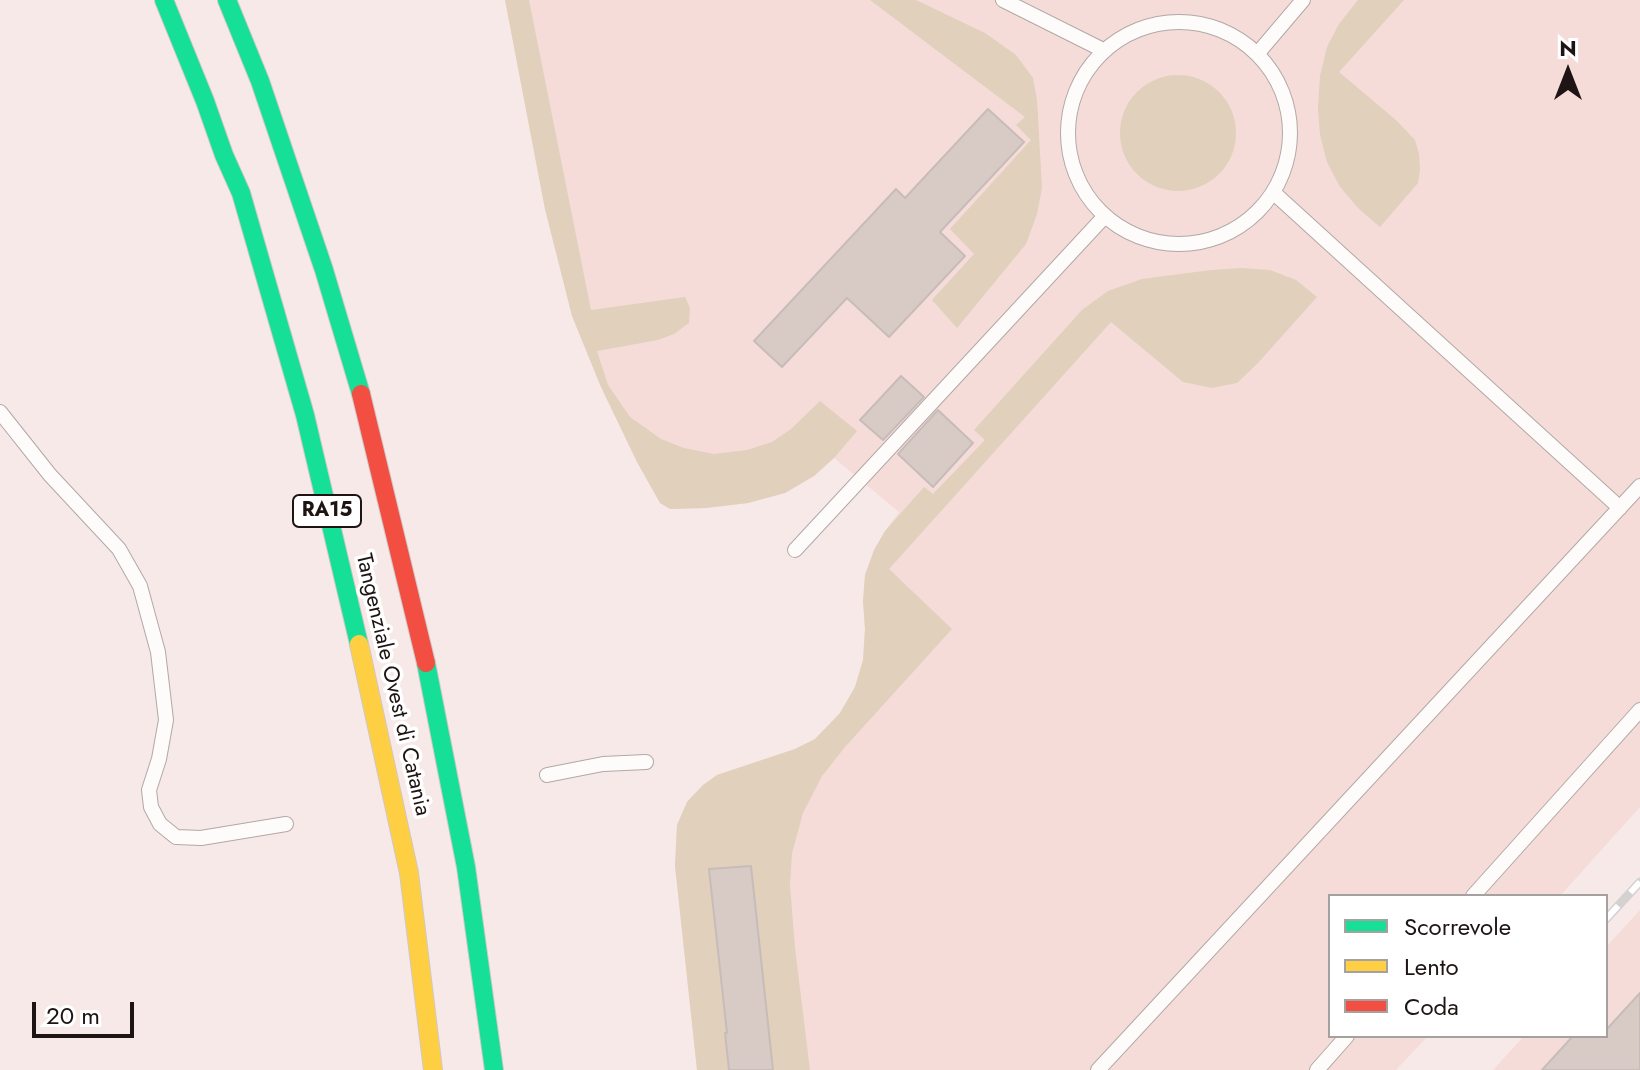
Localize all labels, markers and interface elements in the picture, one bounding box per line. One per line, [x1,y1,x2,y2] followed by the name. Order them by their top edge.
[1528,32,1608,112] north arrow
[1559,32,1577,64] text: N
[293,495,361,527] road number: RA15
[349,551,435,819] street label: Tangenziale Ovest di Catania
[1328,894,1608,1038] legend
[1404,909,1511,944] text: Scorrevole
[1404,949,1459,984] text: Lento
[36,986,138,1036] scale bar
[1404,989,1459,1024] text: Coda
[46,998,100,1033] text: 20 m

